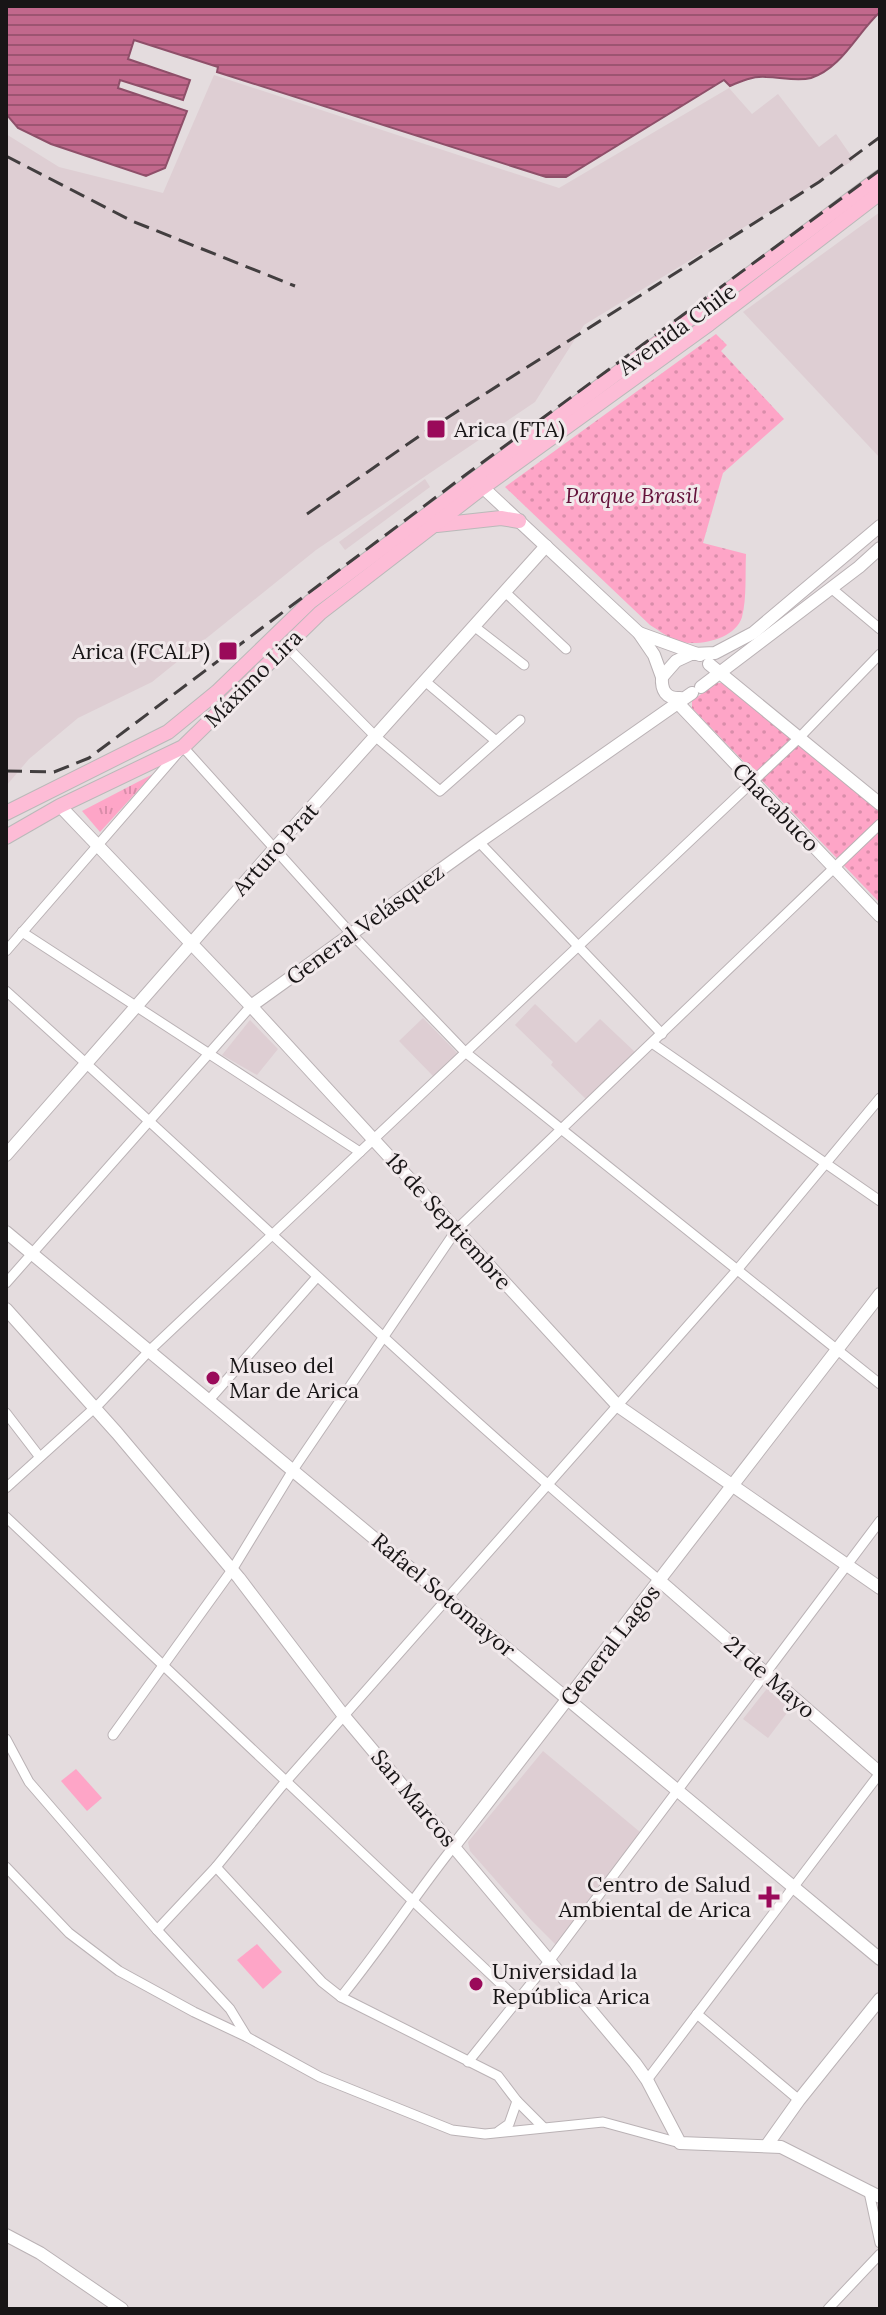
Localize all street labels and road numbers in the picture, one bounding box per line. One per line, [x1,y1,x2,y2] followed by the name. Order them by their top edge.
[612,277,741,382] street label: Avenida Chile
[198,623,308,733] street label: Máximo Lira
[727,757,825,857] street label: Chacabuco
[225,796,324,902] street label: Arturo Prat
[281,857,449,991] street label: General Velásquez
[380,1147,518,1295] street label: 18 de Septiembre
[366,1527,522,1664] street label: Rafael Sotomayor
[554,1579,666,1711] street label: General Lagos
[719,1630,821,1724] street label: 21 de Mayo
[365,1744,463,1852] street label: San Marcos

